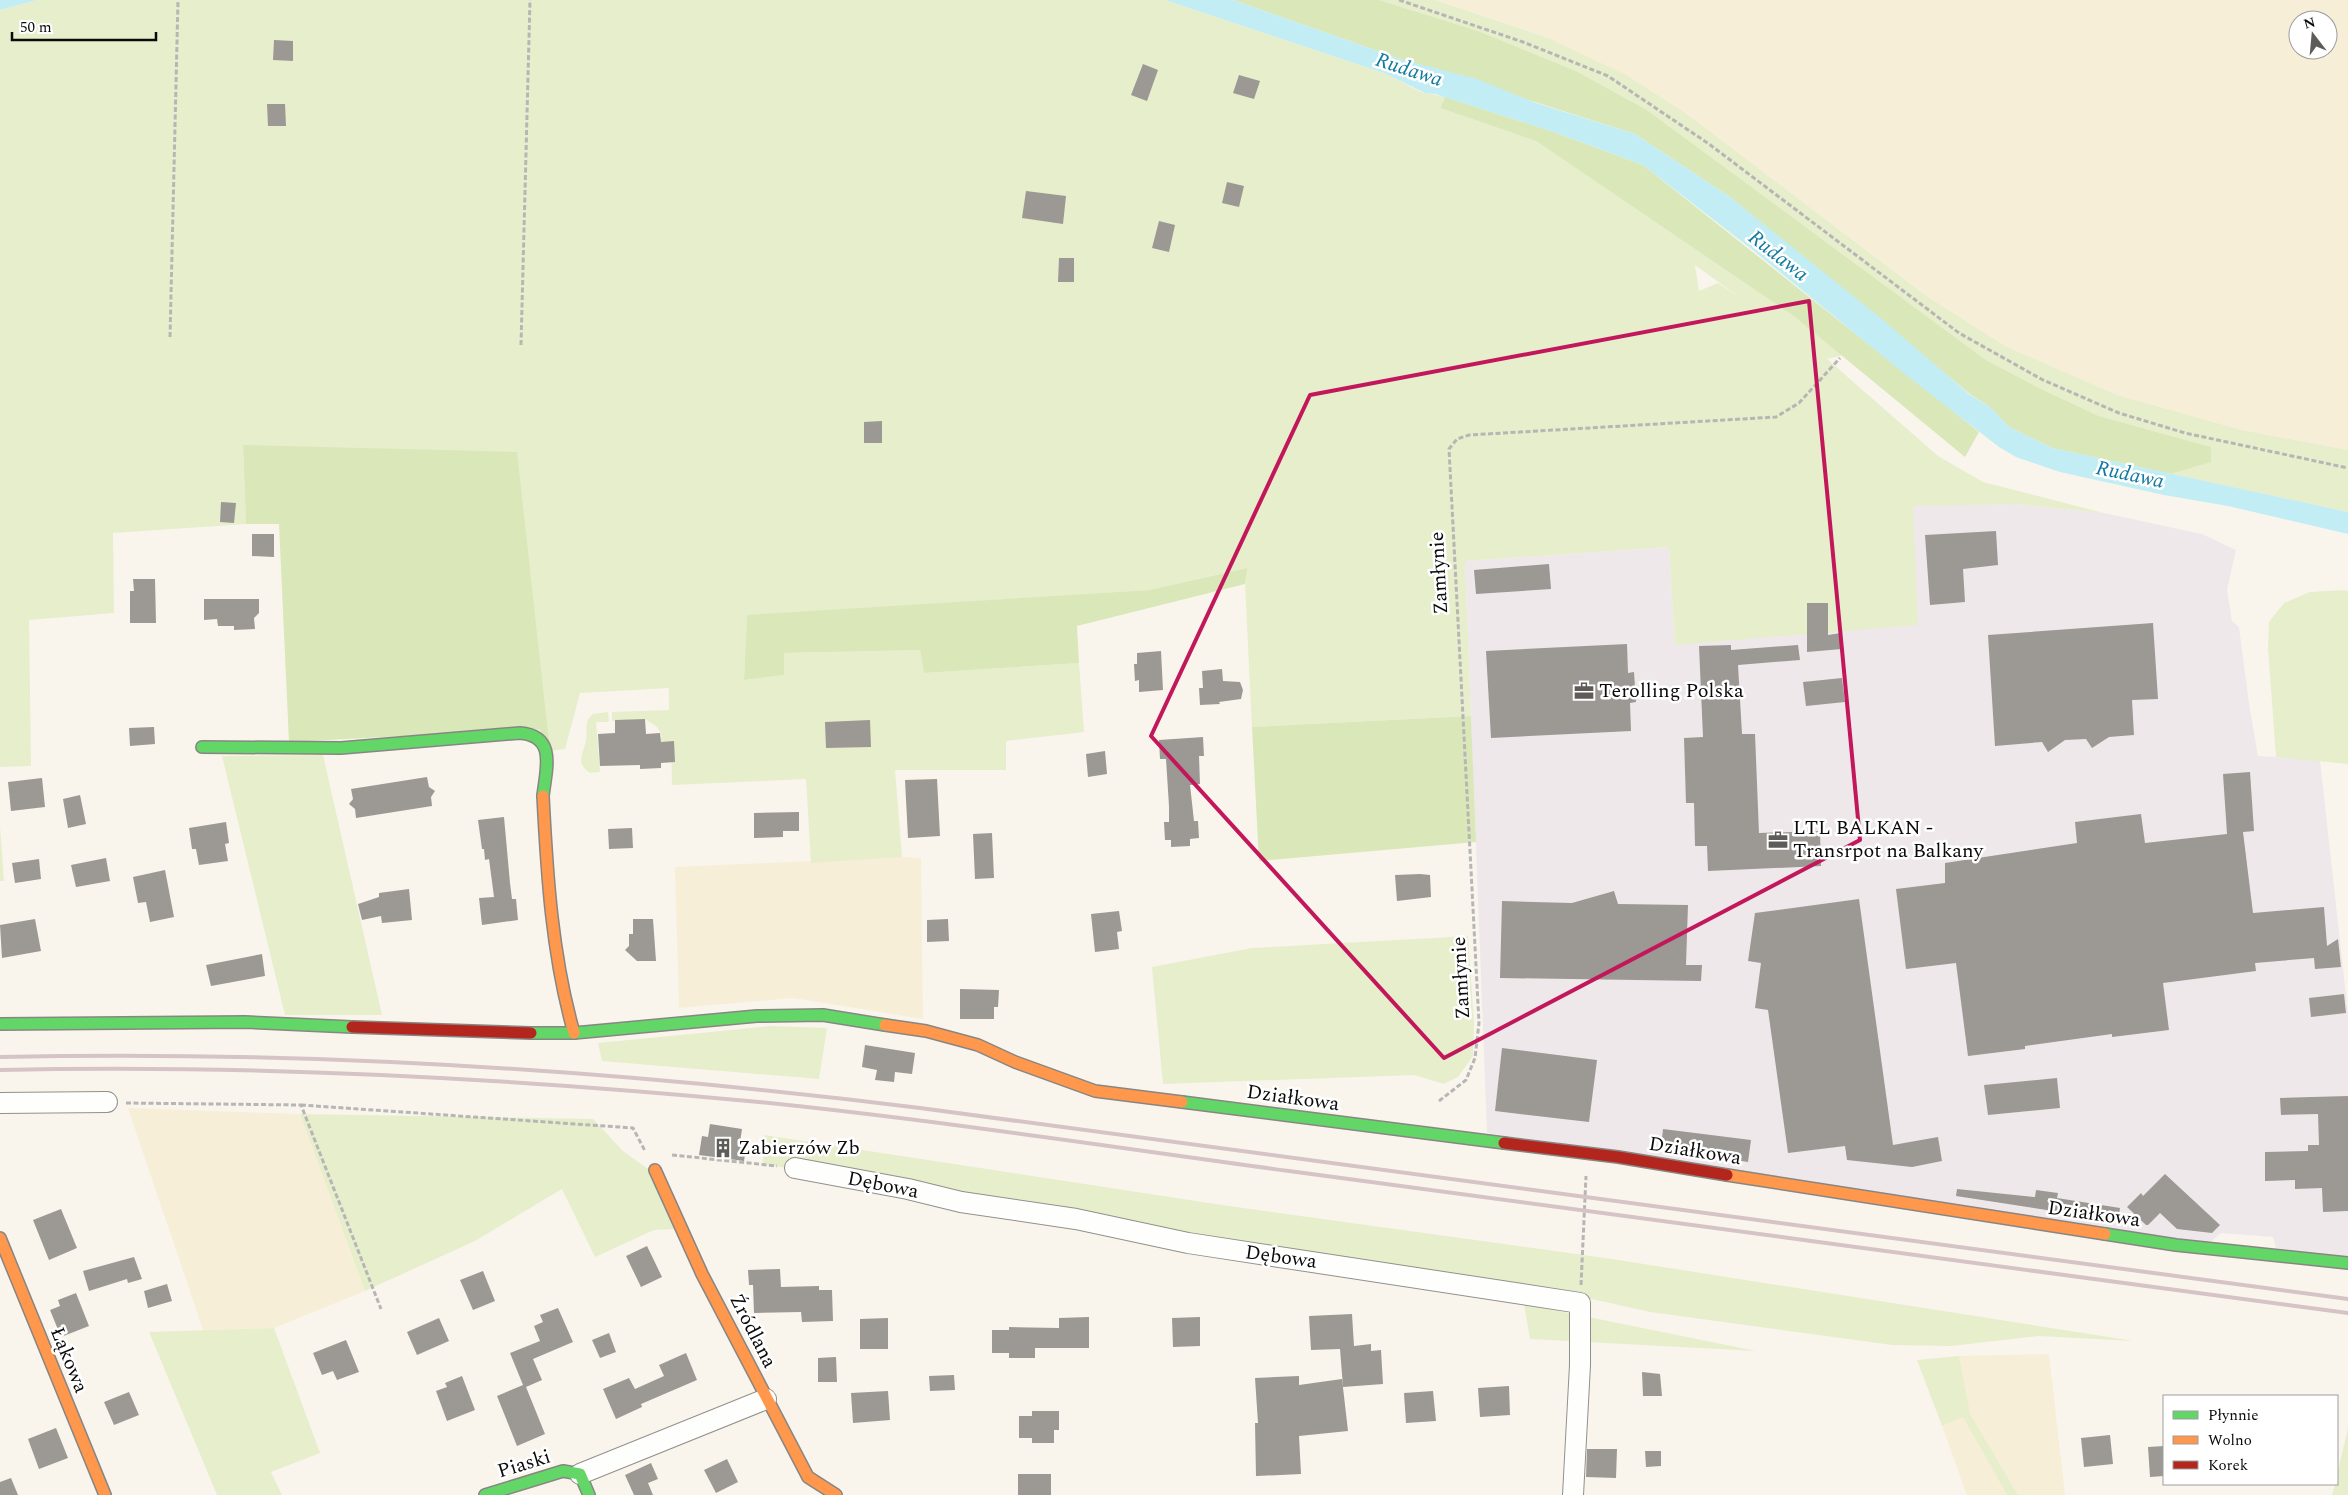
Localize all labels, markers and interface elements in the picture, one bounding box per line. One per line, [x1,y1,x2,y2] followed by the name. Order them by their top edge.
[12,10,156,42] scale bar
[2288,10,2338,60] north arrow
[2301,11,2318,35] text: N
[20,16,52,39] text: 50 m
[1371,44,1447,96] water label: Rudawa
[1741,222,1815,290] water label: Rudawa
[2093,452,2167,498] water label: Rudawa
[1422,531,1456,615] street label: Zamłynie
[1599,676,1744,706] place label: Terolling Polska
[1573,680,1595,702] office icon: Terolling Polska
[1793,813,1984,866] place label: LTL BALKAN - Transrpot na Balkany
[1767,829,1789,851] office icon: LTL BALKAN - Transrpot na Balkany
[1444,936,1478,1020] street label: Zamłynie
[1245,1077,1342,1119] street label: Działkowa
[1647,1129,1744,1173] street label: Działkowa
[738,1133,860,1163] place label: Zabierzów Zb
[712,1137,734,1159] building icon: Zabierzów Zb
[845,1163,921,1207] street label: Dębowa
[2046,1193,2143,1235] street label: Działkowa
[1243,1237,1319,1277] street label: Dębowa
[721,1289,785,1374] street label: Źródlana
[42,1323,96,1398] street label: Łąkowa
[2163,1395,2338,1485] legend
[2208,1404,2259,1427] text: Płynnie
[2208,1429,2252,1452] text: Wolno
[494,1442,554,1486] street label: Piaski
[2208,1454,2248,1477] text: Korek

